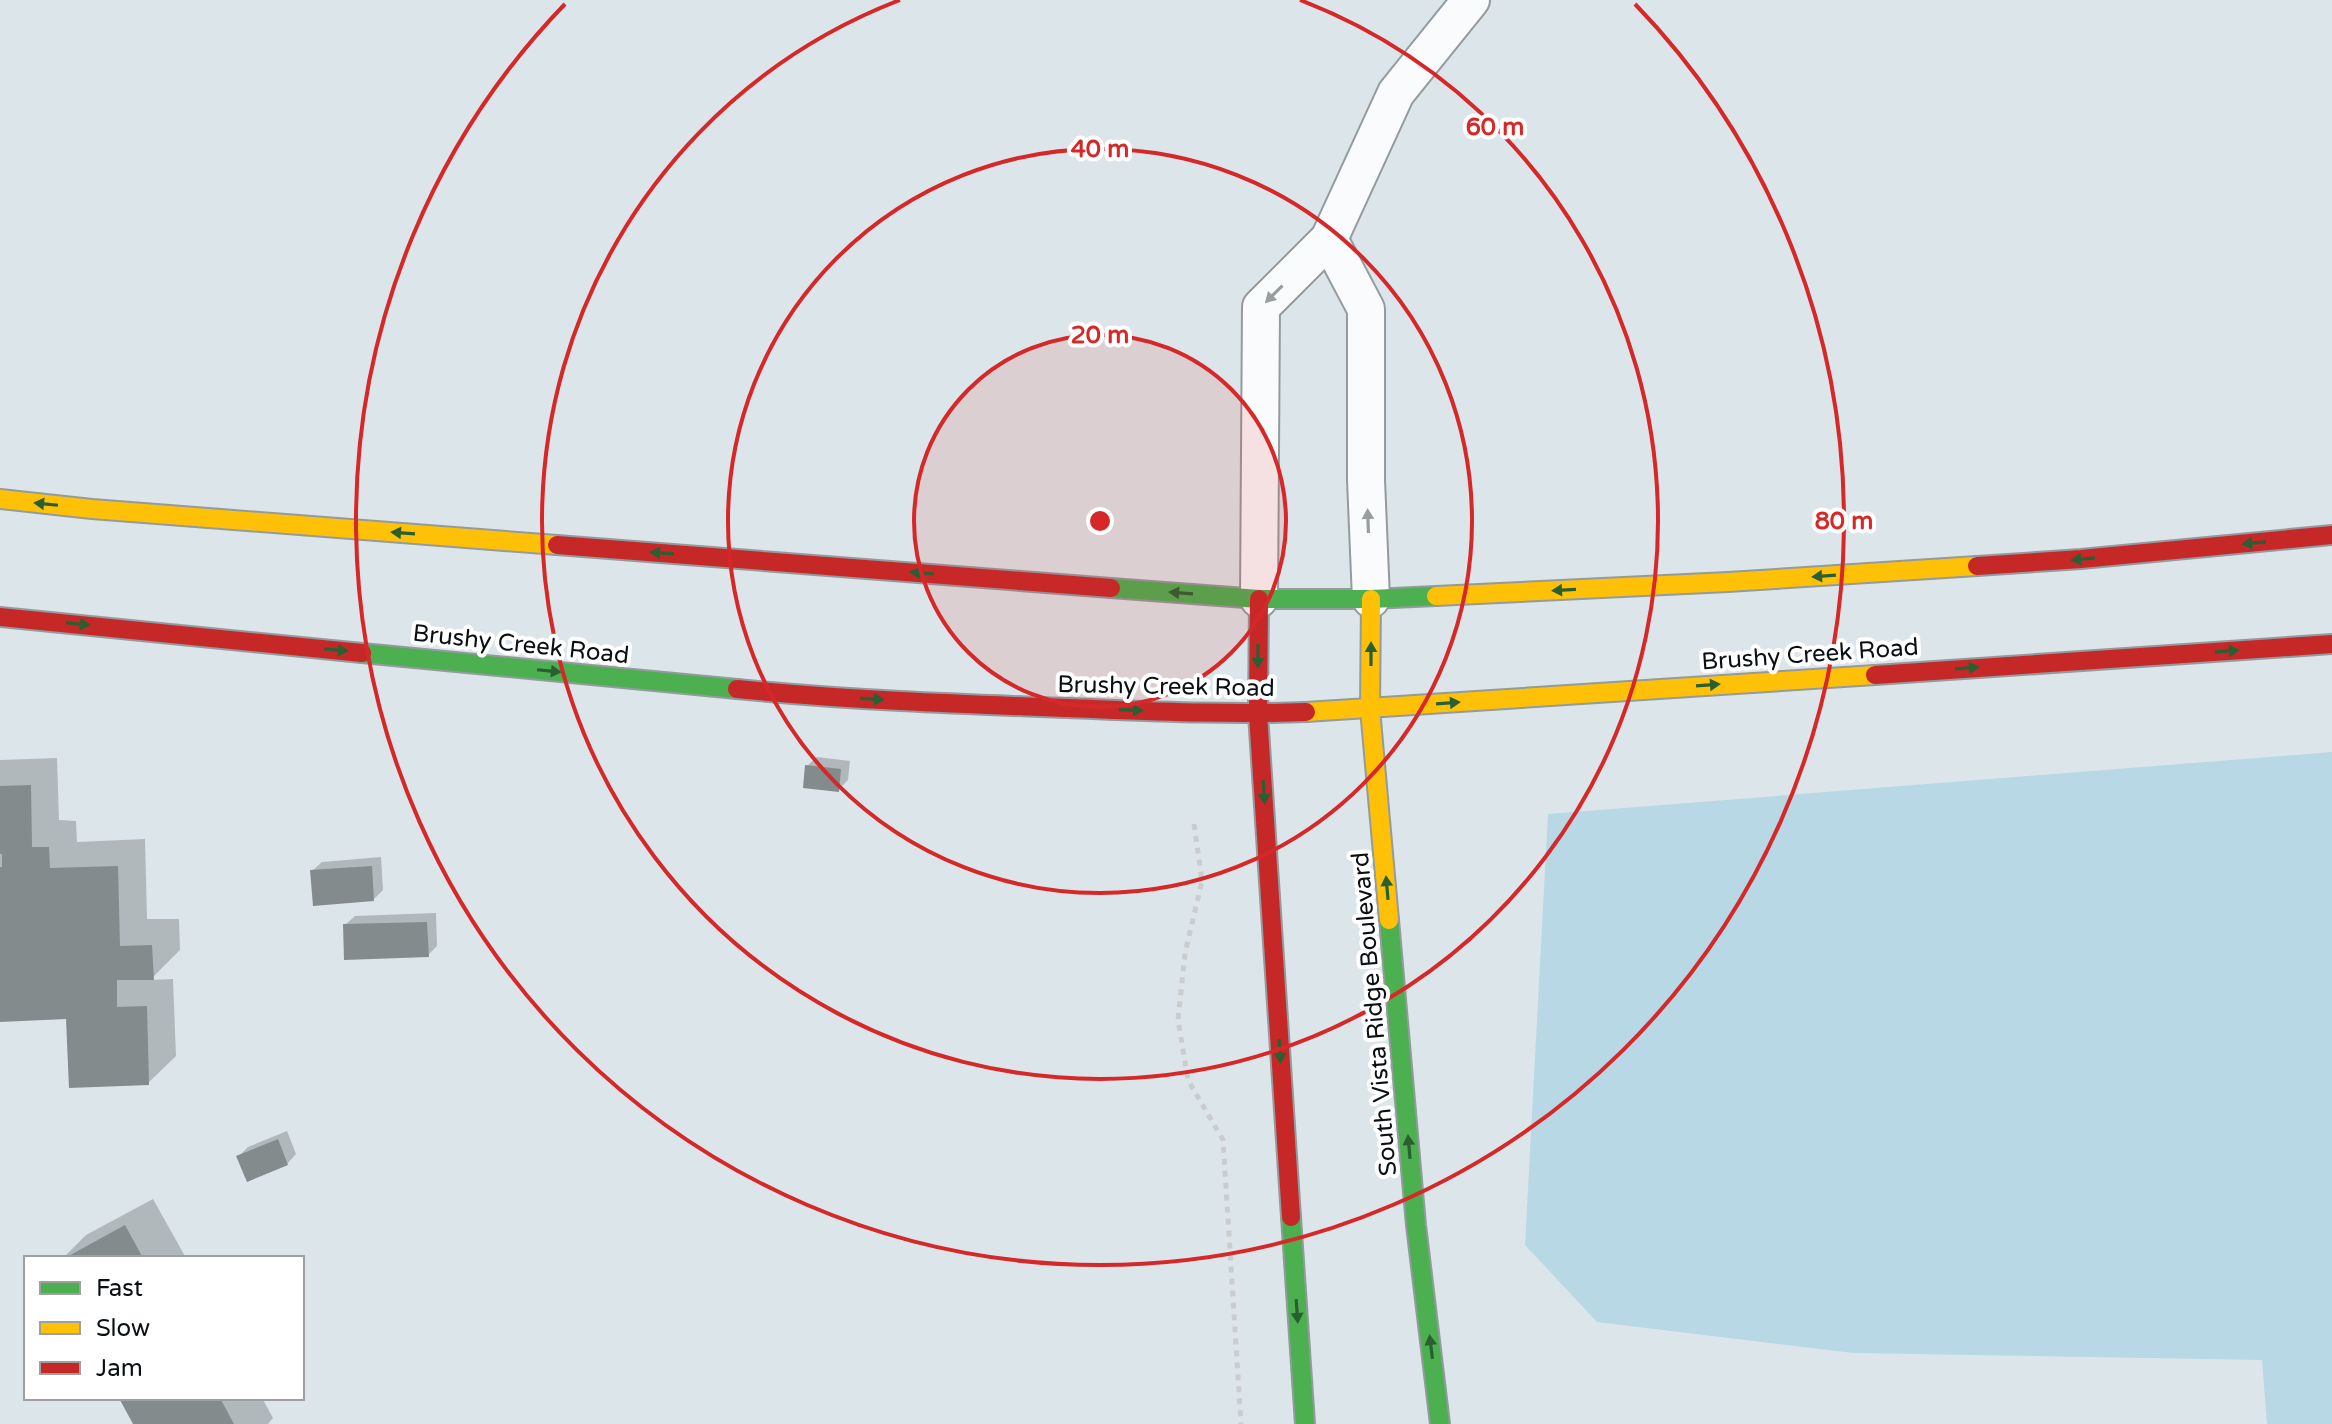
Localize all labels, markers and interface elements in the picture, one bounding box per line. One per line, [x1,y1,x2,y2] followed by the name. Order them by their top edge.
[1466,113,1524,142] text: 60 m
[1071,135,1129,164] text: 40 m
[1265,284,1284,303] one-way arrow
[1071,321,1129,350] text: 20 m
[33,498,58,511] one-way arrow
[1086,507,1114,535] centre of rings
[1815,507,1873,536] text: 80 m
[1361,508,1374,533] one-way arrow
[390,526,415,539] one-way arrow
[2241,536,2266,549] one-way arrow
[649,546,674,559] one-way arrow
[2070,553,2095,566] one-way arrow
[909,566,934,579] one-way arrow
[1811,570,1836,583] one-way arrow
[1551,584,1576,597] one-way arrow
[1168,586,1193,599] one-way arrow
[66,618,91,631] one-way arrow
[411,619,631,670] street label: Brushy Creek Road
[1701,632,1920,677] street label: Brushy Creek Road
[1365,641,1377,666] one-way arrow
[324,643,349,656] one-way arrow
[1252,644,1264,669] one-way arrow
[2214,644,2239,657] one-way arrow
[1955,661,1980,674] one-way arrow
[537,665,562,678] one-way arrow
[1057,670,1275,703] street label: Brushy Creek Road
[1696,678,1721,691] one-way arrow
[860,693,885,706] one-way arrow
[1436,696,1461,709] one-way arrow
[1119,704,1144,717] one-way arrow
[1258,780,1271,805] one-way arrow
[1346,851,1403,1177] street label: South Vista Ridge Boulevard
[1380,875,1393,900] one-way arrow
[1274,1039,1287,1064] one-way arrow
[1403,1134,1416,1159] one-way arrow
[24,1256,304,1400] legend
[96,1274,143,1303] text: Fast
[1291,1298,1304,1323] one-way arrow
[96,1314,150,1343] text: Slow
[1424,1334,1437,1359] one-way arrow
[96,1354,143,1383] text: Jam

